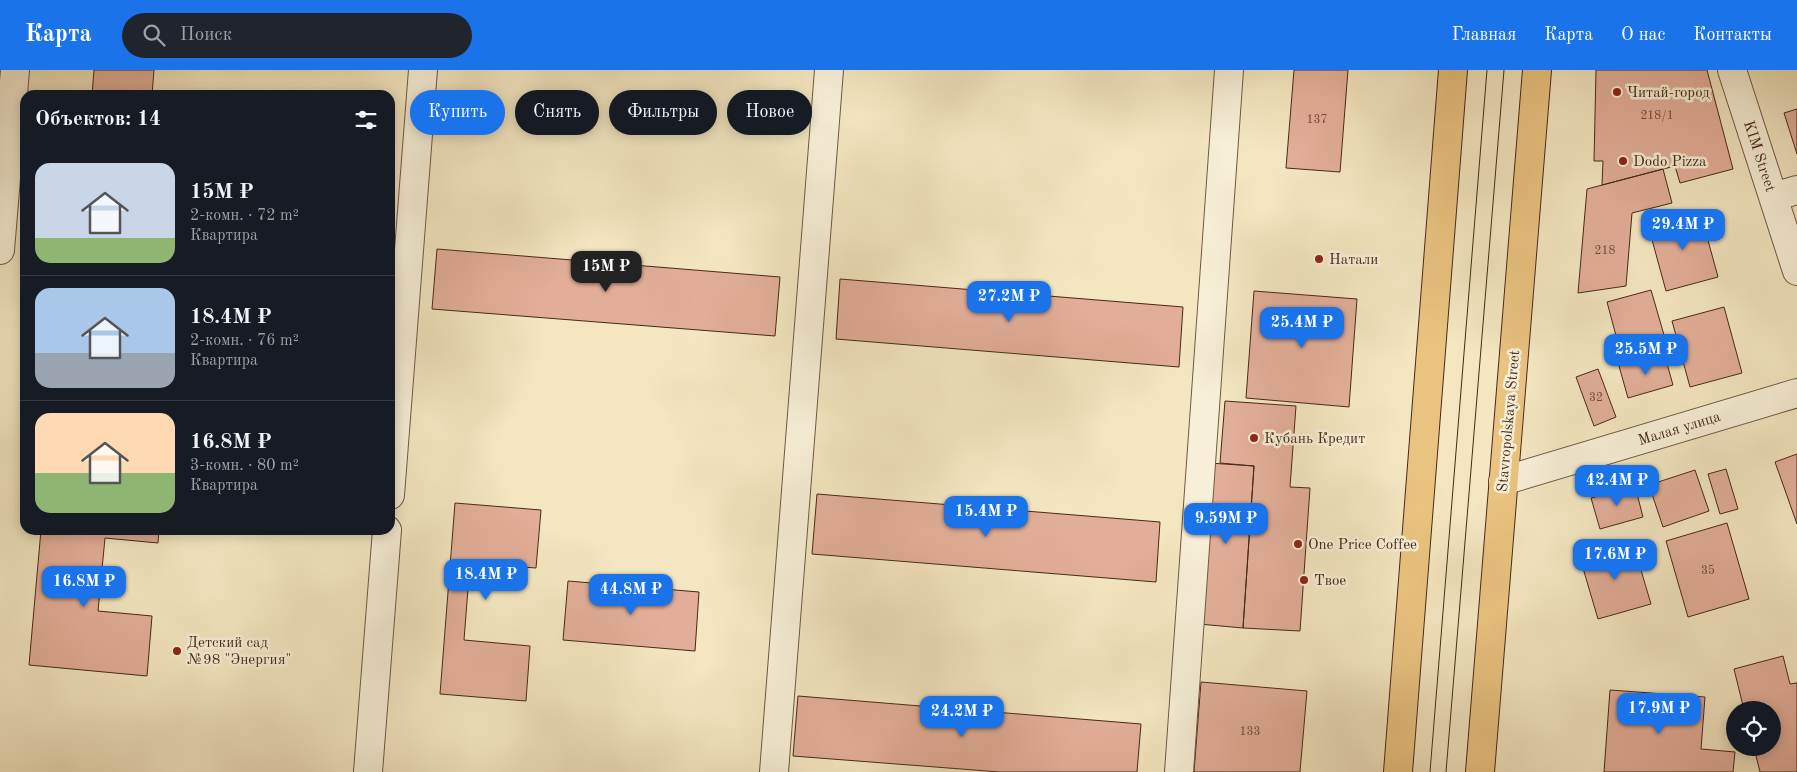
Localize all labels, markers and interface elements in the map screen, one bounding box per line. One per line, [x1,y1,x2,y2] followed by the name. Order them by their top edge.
[122,13,472,58] search box
[140,21,168,49] icon: search
[25,23,92,47] text: Карта
[180,26,232,45] text: Поиск
[1452,26,1516,44] text: Главная
[1544,26,1593,44] text: Карта
[1621,26,1665,44] text: О нас
[1693,26,1772,44] text: Контакты
[1611,86,1623,98] marker: Читай-город
[1627,86,1710,101] place label: Читай-город
[410,90,505,135] chip: Купить
[515,90,599,135] chip: Снять
[609,90,717,135] chip: Фильтры
[727,90,812,135] chip: Новое
[352,106,380,134] icon: filters
[35,109,161,130] text: Объектов: 14
[1640,110,1674,122] house number: 218/1
[1307,114,1327,126] house number: 137
[1740,119,1777,194] street label: KIM Street
[1617,155,1629,167] marker: Dodo Pizza
[1633,155,1707,170] place label: Dodo Pizza
[190,182,254,203] text: 15M ₽
[75,183,135,243] icon: home
[190,208,299,224] text: 2-комн. · 72 m²
[1637,208,1729,251] pin: 29.4M ₽
[1652,217,1714,233] text: 29.4M ₽
[190,228,258,244] text: Квартира
[1595,245,1615,257] house number: 218
[571,250,641,293] pin: 15M ₽
[1313,253,1325,265] marker: Натали
[1329,253,1378,268] place label: Натали
[582,259,630,275] text: 15M ₽
[963,280,1055,323] pin: 27.2M ₽
[978,289,1040,305] text: 27.2M ₽
[1256,306,1348,349] pin: 25.4M ₽
[190,307,272,328] text: 18.4M ₽
[75,308,135,368] icon: home
[1271,315,1333,331] text: 25.4M ₽
[190,333,299,349] text: 2-комн. · 76 m²
[1600,334,1692,376] pin: 25.5M ₽
[1615,342,1677,358] text: 25.5M ₽
[1496,349,1523,493] street label: Stavropolskaya Street
[190,353,258,369] text: Квартира
[1589,392,1603,404] house number: 32
[1636,410,1723,449] street label: Малая улица
[190,432,272,453] text: 16.8M ₽
[1248,432,1260,444] marker: Кубань Кредит
[1264,432,1365,447] place label: Кубань Кредит
[75,433,135,493] icon: home
[190,458,299,474] text: 3-комн. · 80 m²
[1571,464,1663,507] pin: 42.4M ₽
[1586,473,1648,489] text: 42.4M ₽
[190,478,258,494] text: Квартира
[940,496,1032,538] pin: 15.4M ₽
[1180,502,1272,545] pin: 9.59M ₽
[955,504,1017,520] text: 15.4M ₽
[1195,511,1257,527] text: 9.59M ₽
[1292,538,1304,550] marker: One Price Coffee
[1308,538,1417,553] place label: One Price Coffee
[1569,538,1661,581] pin: 17.6M ₽
[1584,547,1646,563] text: 17.6M ₽
[440,558,532,601] pin: 18.4M ₽
[1701,564,1715,577] house number: 35
[38,566,130,608] pin: 16.8M ₽
[455,567,517,583] text: 18.4M ₽
[53,574,115,590] text: 16.8M ₽
[585,574,677,616] pin: 44.8M ₽
[1298,574,1310,586] marker: Твое
[1314,574,1346,589] place label: Твое
[600,582,662,598] text: 44.8M ₽
[187,636,291,668] place label: Детский сад №98 "Энергия"
[171,645,183,657] marker: Детский сад №98 "Энергия"
[1613,692,1705,735] pin: 17.9M ₽
[916,696,1008,738] pin: 24.2M ₽
[1628,701,1690,717] text: 17.9M ₽
[1726,701,1781,756] map controls
[1726,701,1781,756] button: locate
[931,704,993,720] text: 24.2M ₽
[1240,726,1260,738] house number: 133

